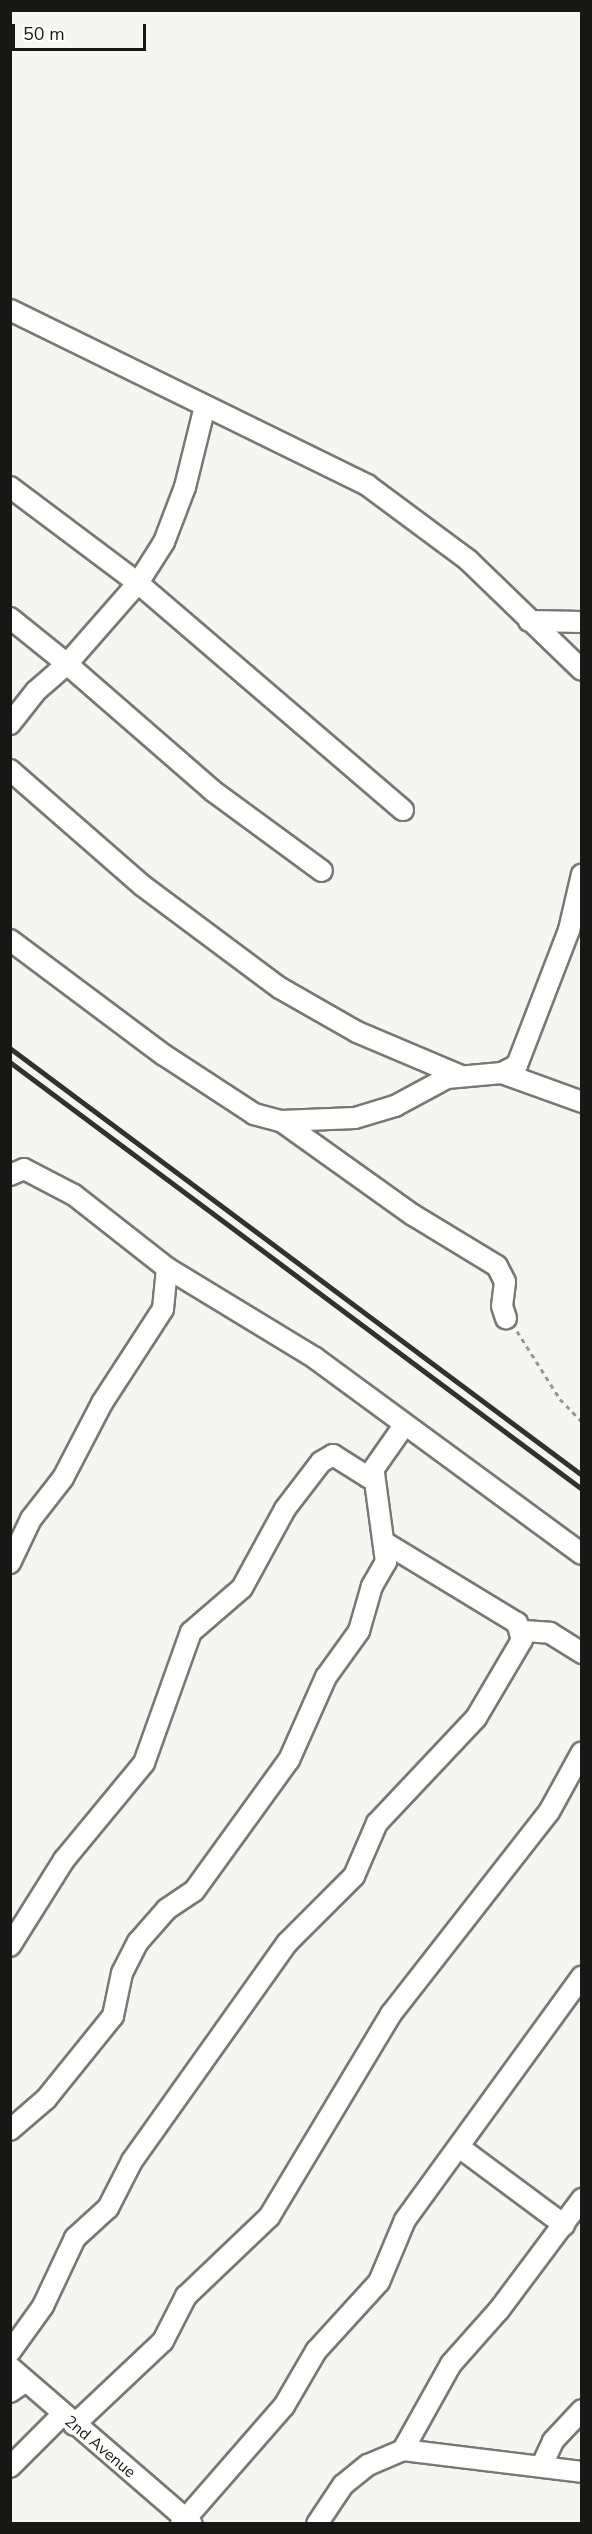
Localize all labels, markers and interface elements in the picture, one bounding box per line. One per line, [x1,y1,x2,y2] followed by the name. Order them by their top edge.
[15,12,148,50] scale bar
[23,22,65,46] text: 50 m
[61,2412,139,2482] street label: 2nd Avenue

